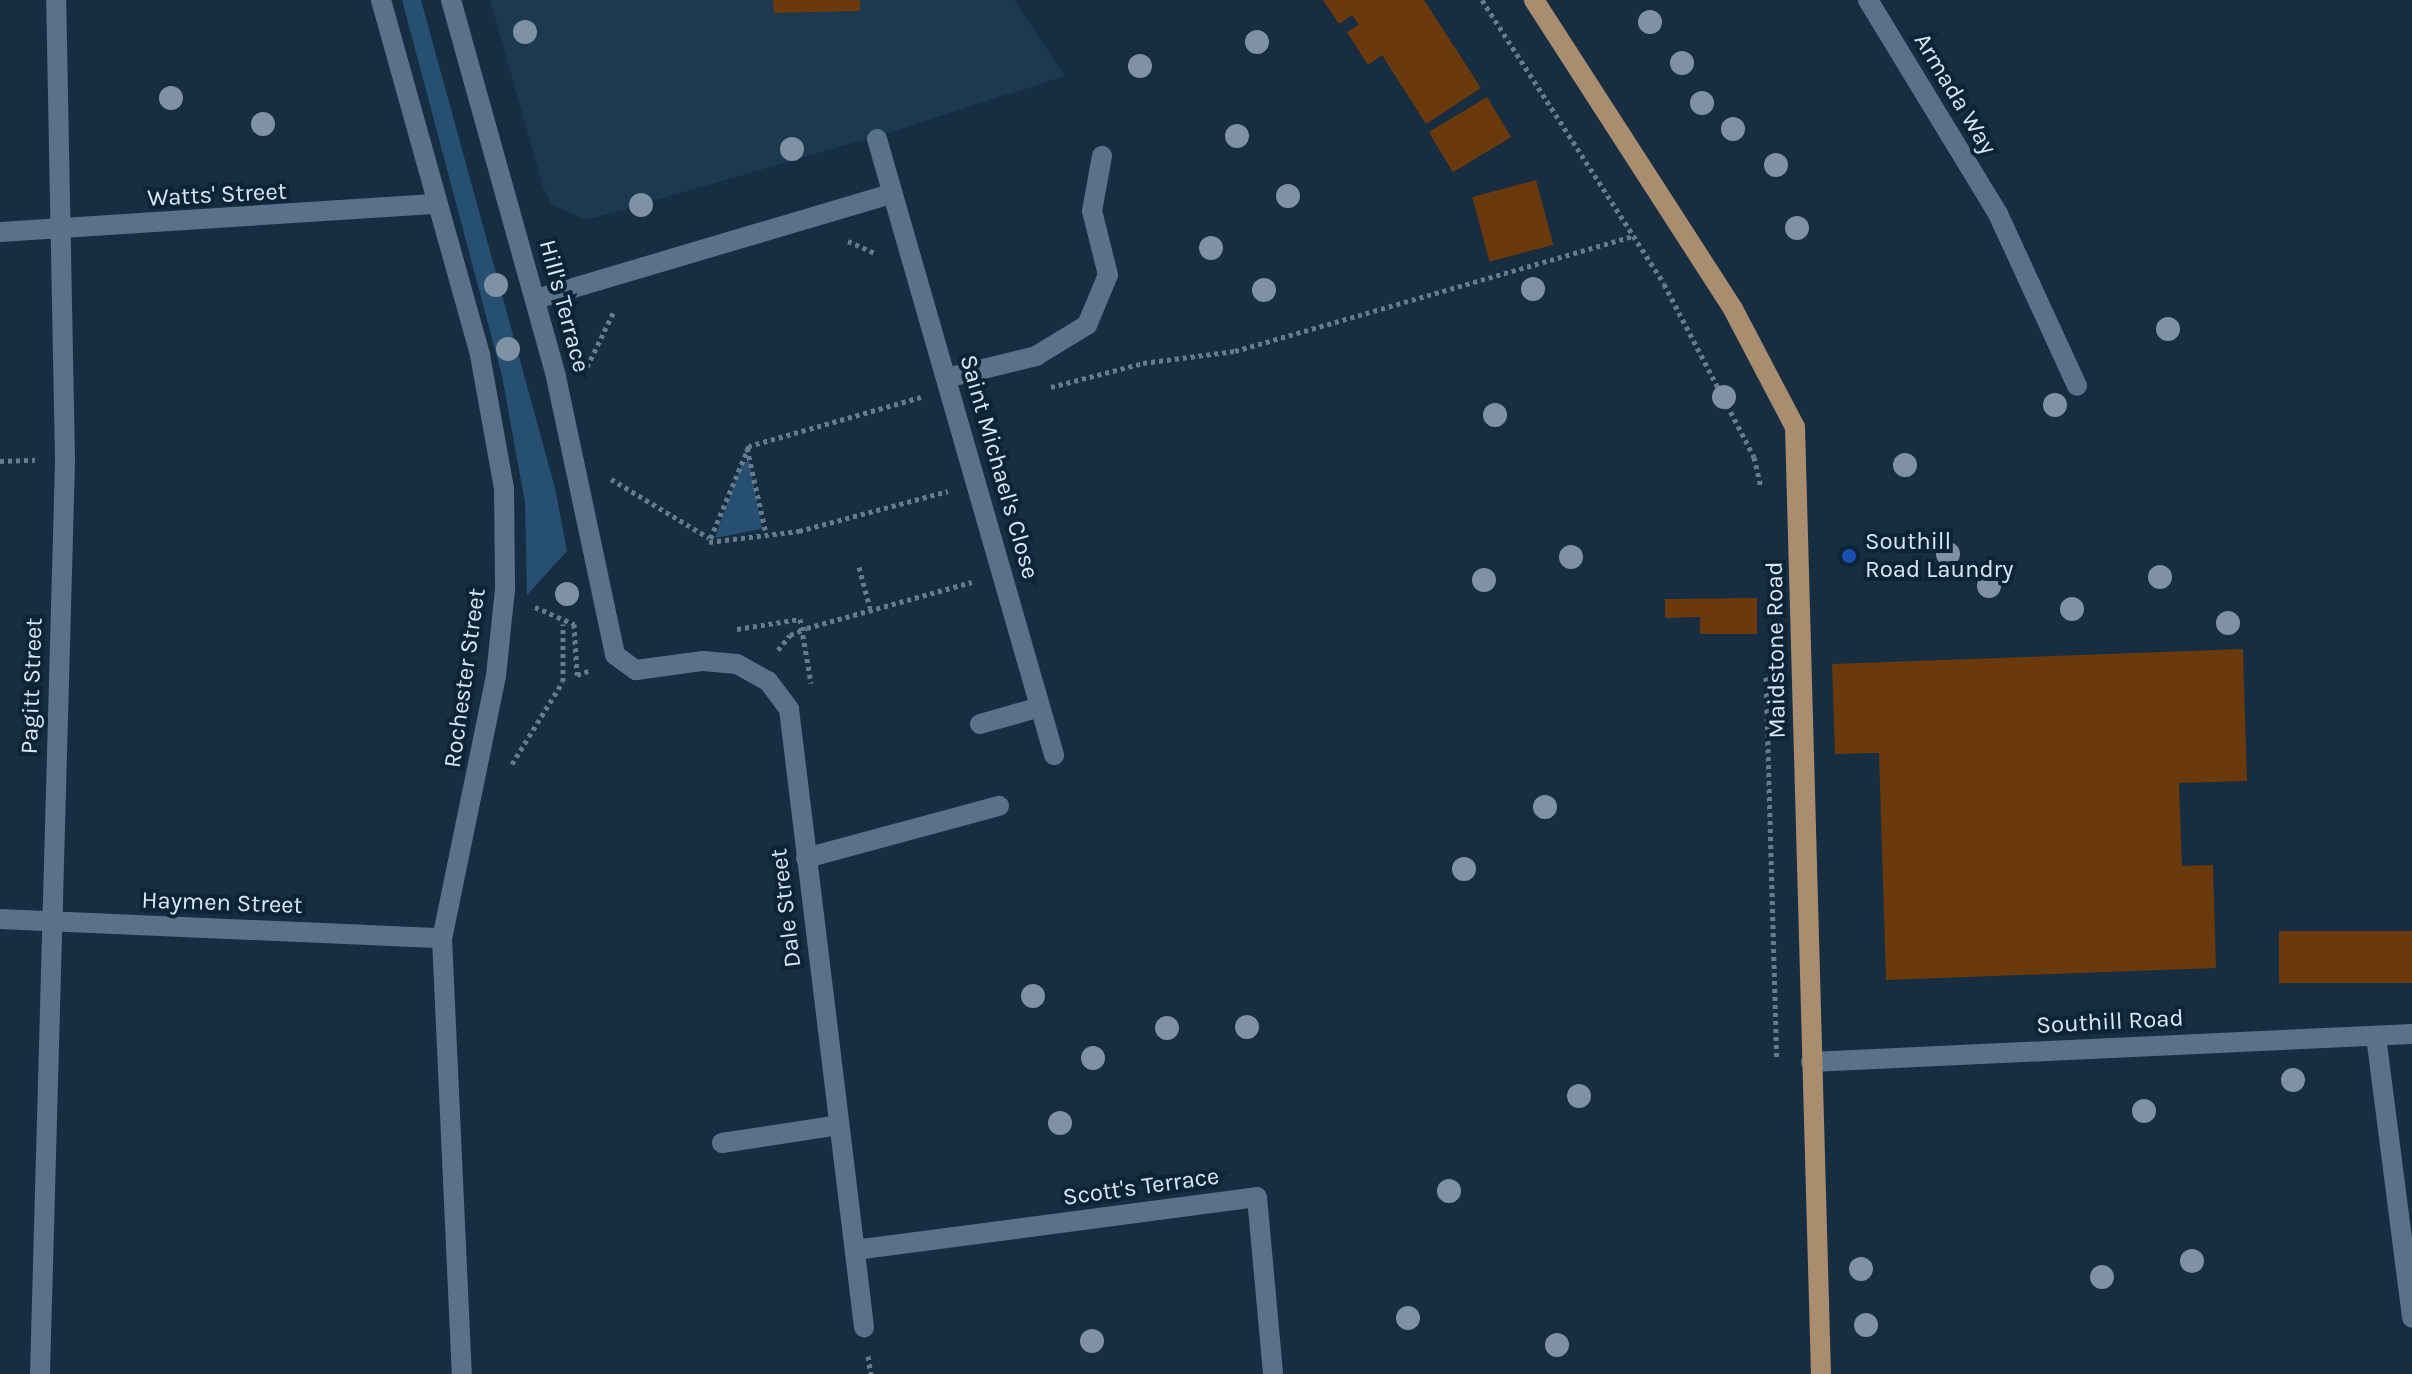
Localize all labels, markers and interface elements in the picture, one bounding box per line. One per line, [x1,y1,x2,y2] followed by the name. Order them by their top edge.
[1908,28,2002,160] street label: Armada Way
[147,177,287,213] street label: Watts' Street
[532,237,596,375] street label: Hill's Terrace
[953,352,1045,582] street label: Saint Michael's Close
[1865,528,2013,584] place label: Southill Road Laundry
[1840,547,1858,565] marker: Southill Road Laundry
[1760,561,1792,739] street label: Maidstone Road
[438,586,492,770] street label: Rochester Street
[15,617,49,755] street label: Pagitt Street
[764,847,808,969] street label: Dale Street
[141,886,303,920] street label: Haymen Street
[2036,1004,2184,1040] street label: Southill Road
[1061,1162,1221,1212] street label: Scott's Terrace

